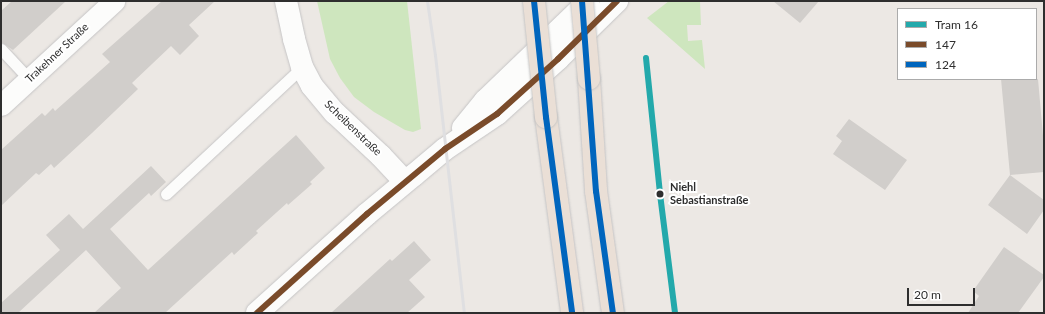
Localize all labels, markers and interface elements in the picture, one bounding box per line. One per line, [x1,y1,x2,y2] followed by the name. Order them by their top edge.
[897,8,1037,80] legend
[935,17,978,32] text: Tram 16
[23,20,91,86] street label: Trakehner Straße
[935,37,956,52] text: 147
[935,57,956,72] text: 124
[322,97,384,159] street label: Scheibenstraße
[670,181,748,207] place label: Niehl Sebastianstraße
[653,187,667,201] marker: Niehl Sebastianstraße
[909,280,977,306] scale bar
[914,287,941,302] text: 20 m

